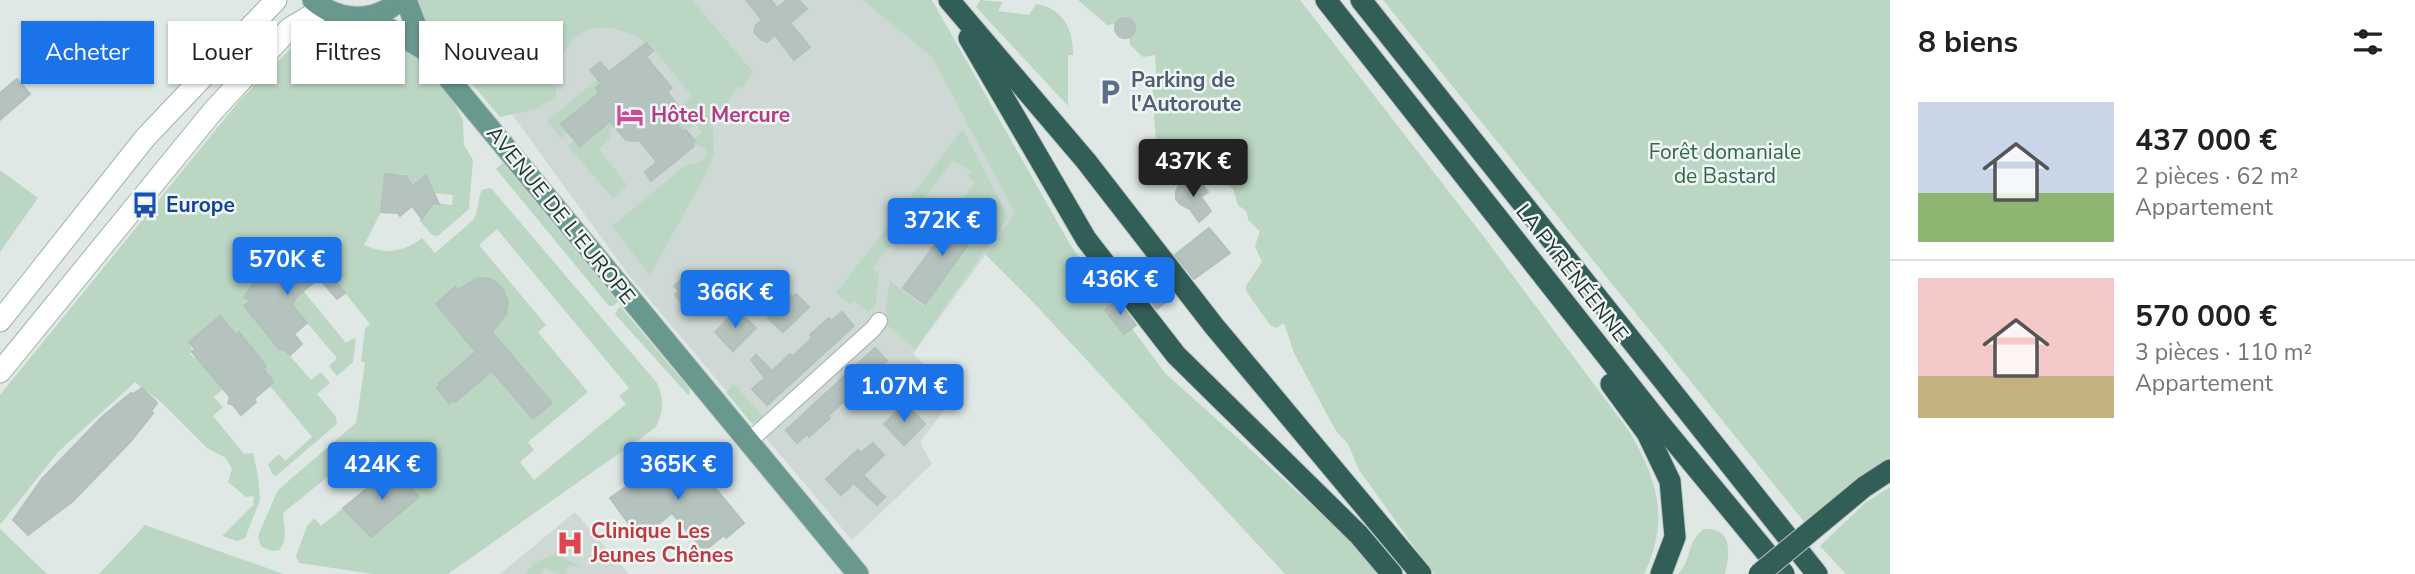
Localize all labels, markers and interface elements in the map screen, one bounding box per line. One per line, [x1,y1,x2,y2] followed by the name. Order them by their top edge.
[21,21,154,84] chip: Acheter
[168,21,277,84] chip: Louer
[291,21,405,84] chip: Filtres
[419,21,563,84] chip: Nouveau
[1918,22,2018,63] text: 8 biens
[2349,23,2387,61] icon: filters
[1131,66,1241,118] place label: Parking de l'Autoroute
[1095,77,1125,107] parking icon: Parking de l'Autoroute
[615,100,645,130] hotel icon: Hôtel Mercure
[651,101,790,129] place label: Hôtel Mercure
[480,120,642,310] street label: AVENUE DE L'EUROPE
[2135,120,2277,161] text: 437 000 €
[1974,130,2058,214] icon: home
[1649,138,1801,190] park label: Forêt domaniale de Bastard
[1136,140,1250,199] pin: 437K €
[1155,146,1231,177] text: 437K €
[2135,161,2298,192] text: 2 pièces · 62 m²
[130,190,160,220] bus stop icon: Europe
[166,191,235,219] place label: Europe
[2135,192,2273,223] text: Appartement
[885,198,999,258] pin: 372K €
[1509,198,1635,348] street label: LA PYRÉNÉENNE
[904,205,980,236] text: 372K €
[230,238,344,297] pin: 570K €
[249,244,325,275] text: 570K €
[1063,258,1177,317] pin: 436K €
[1082,264,1158,295] text: 436K €
[678,270,792,330] pin: 366K €
[697,277,773,308] text: 366K €
[2135,296,2277,337] text: 570 000 €
[1974,306,2058,390] icon: home
[2135,337,2312,368] text: 3 pièces · 110 m²
[839,364,969,424] pin: 1.07M €
[2135,368,2273,399] text: Appartement
[860,371,948,402] text: 1.07M €
[325,442,439,502] pin: 424K €
[621,442,735,502] pin: 365K €
[344,449,420,480] text: 424K €
[640,449,716,480] text: 365K €
[590,517,733,569] place label: Clinique Les Jeunes Chênes
[555,528,585,558] hospital icon: Clinique Les Jeunes Chênes

